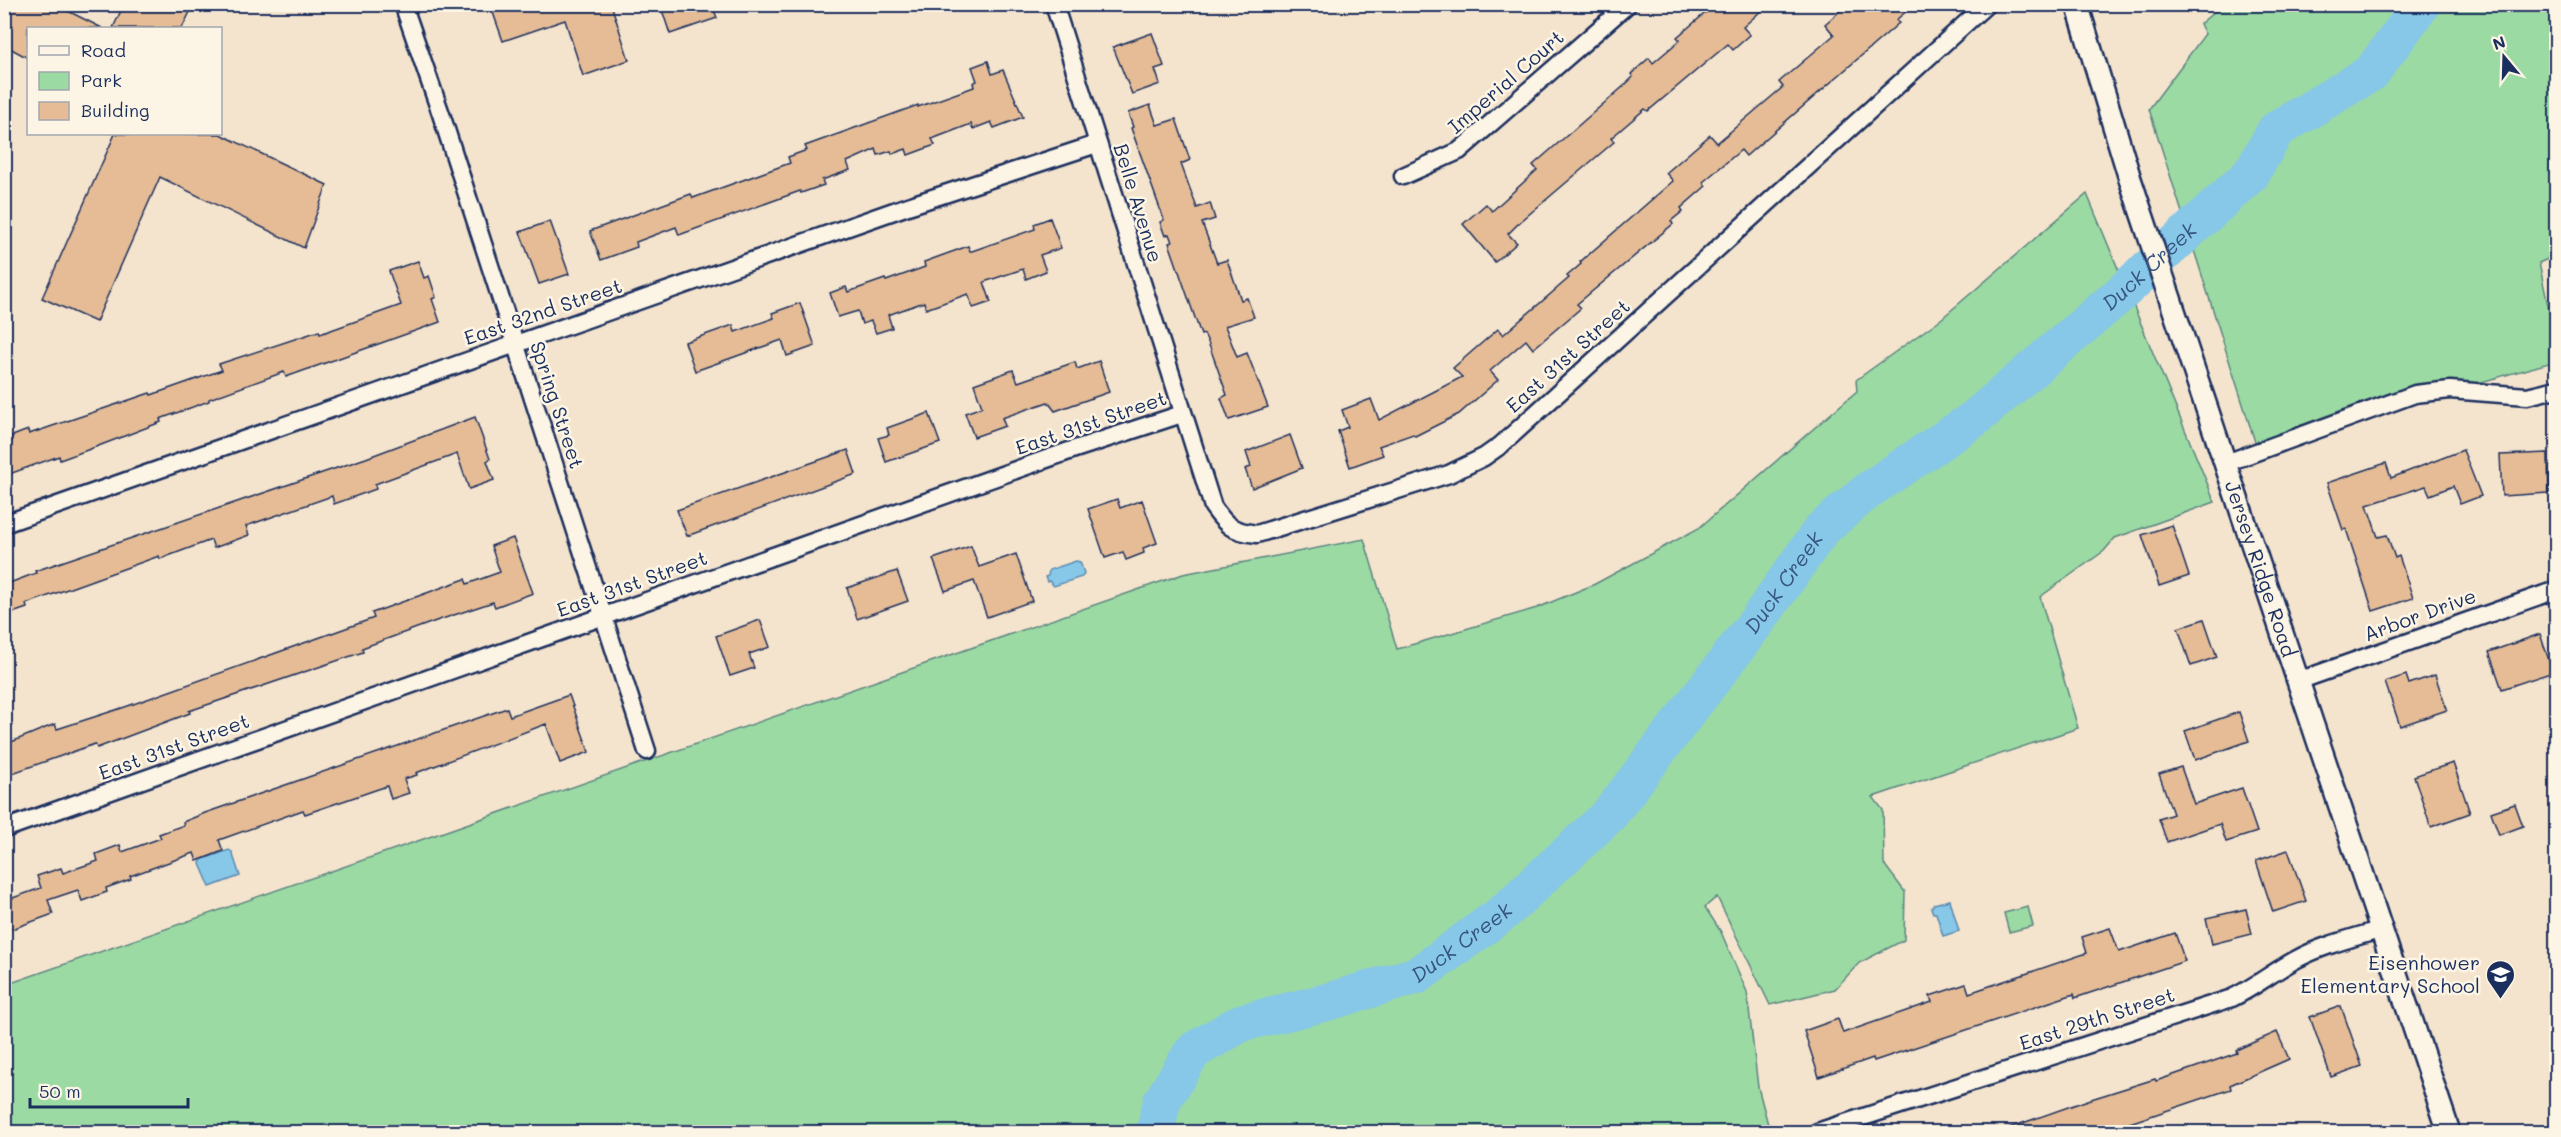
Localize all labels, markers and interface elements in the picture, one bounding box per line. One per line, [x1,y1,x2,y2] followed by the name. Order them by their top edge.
[1442,24,1569,139] street label: Imperial Court
[27,27,222,135] legend
[2474,27,2534,87] north arrow
[2490,30,2508,54] text: N
[81,38,126,62] text: Road
[81,68,122,92] text: Park
[81,98,149,122] text: Building
[1109,140,1169,265] street label: Belle Avenue
[2096,215,2202,316] water label: Duck Creek
[460,272,625,350] street label: East 32nd Street
[1500,293,1635,418] street label: East 31st Street
[525,338,591,472] street label: Spring Street
[1012,384,1170,460] street label: East 31st Street
[2220,477,2303,660] street label: Jersey Ridge Road
[1738,525,1829,638] water label: Duck Creek
[553,544,710,622] street label: East 31st Street
[2360,582,2479,646] street label: Arbor Drive
[95,707,252,785] street label: East 31st Street
[1405,896,1518,988] water label: Duck Creek
[2301,949,2480,998] place label: Eisenhower Elementary School
[2485,958,2517,1000] school or university icon: Eisenhower Elementary School
[2016,981,2178,1055] street label: East 29th Street
[30,1071,188,1109] scale bar
[39,1079,81,1103] text: 50 m

